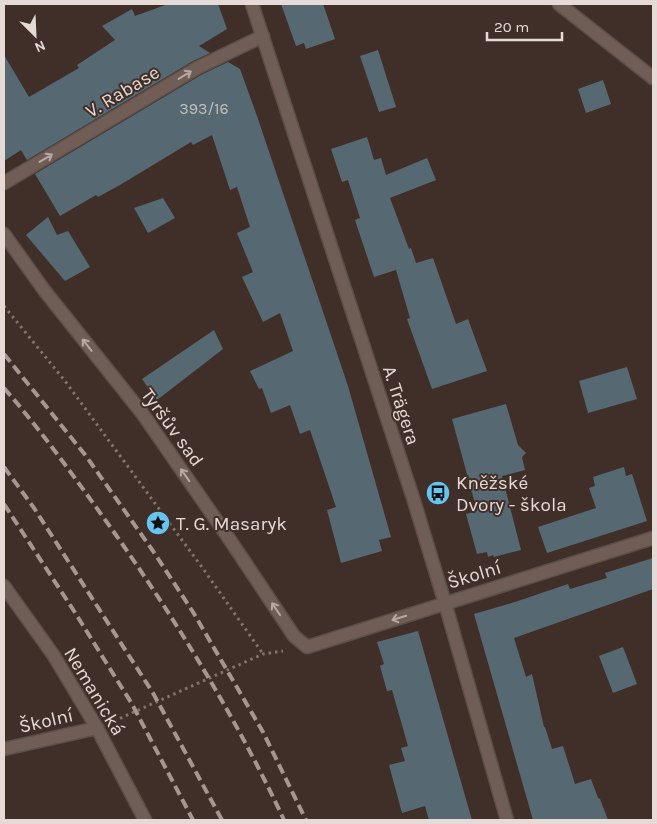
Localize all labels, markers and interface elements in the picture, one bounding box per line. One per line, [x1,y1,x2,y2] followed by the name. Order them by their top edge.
[10,10,60,60] north arrow
[487,10,562,42] scale bar
[494,18,529,36] text: 20 m
[32,37,48,56] text: N
[82,61,163,122] street label: V. Rabase
[178,70,192,80] one-way arrow
[179,99,229,118] house number: 393/16
[38,153,52,163] one-way arrow
[82,339,93,352] one-way arrow
[378,363,424,448] street label: A. Trägera
[137,384,208,471] street label: Tyršův sad
[180,468,190,482] one-way arrow
[456,472,567,516] place label: Kněžské Dvory - škola
[425,480,451,506] bus stop icon: Kněžské Dvory - škola
[145,510,171,536] place icon: T. G. Masaryk
[176,513,287,535] place label: T. G. Masaryk
[445,556,504,594] street label: Školní
[271,602,282,616] one-way arrow
[391,613,407,623] one-way arrow
[59,643,129,740] street label: Nemanická
[17,704,76,738] street label: Školní

